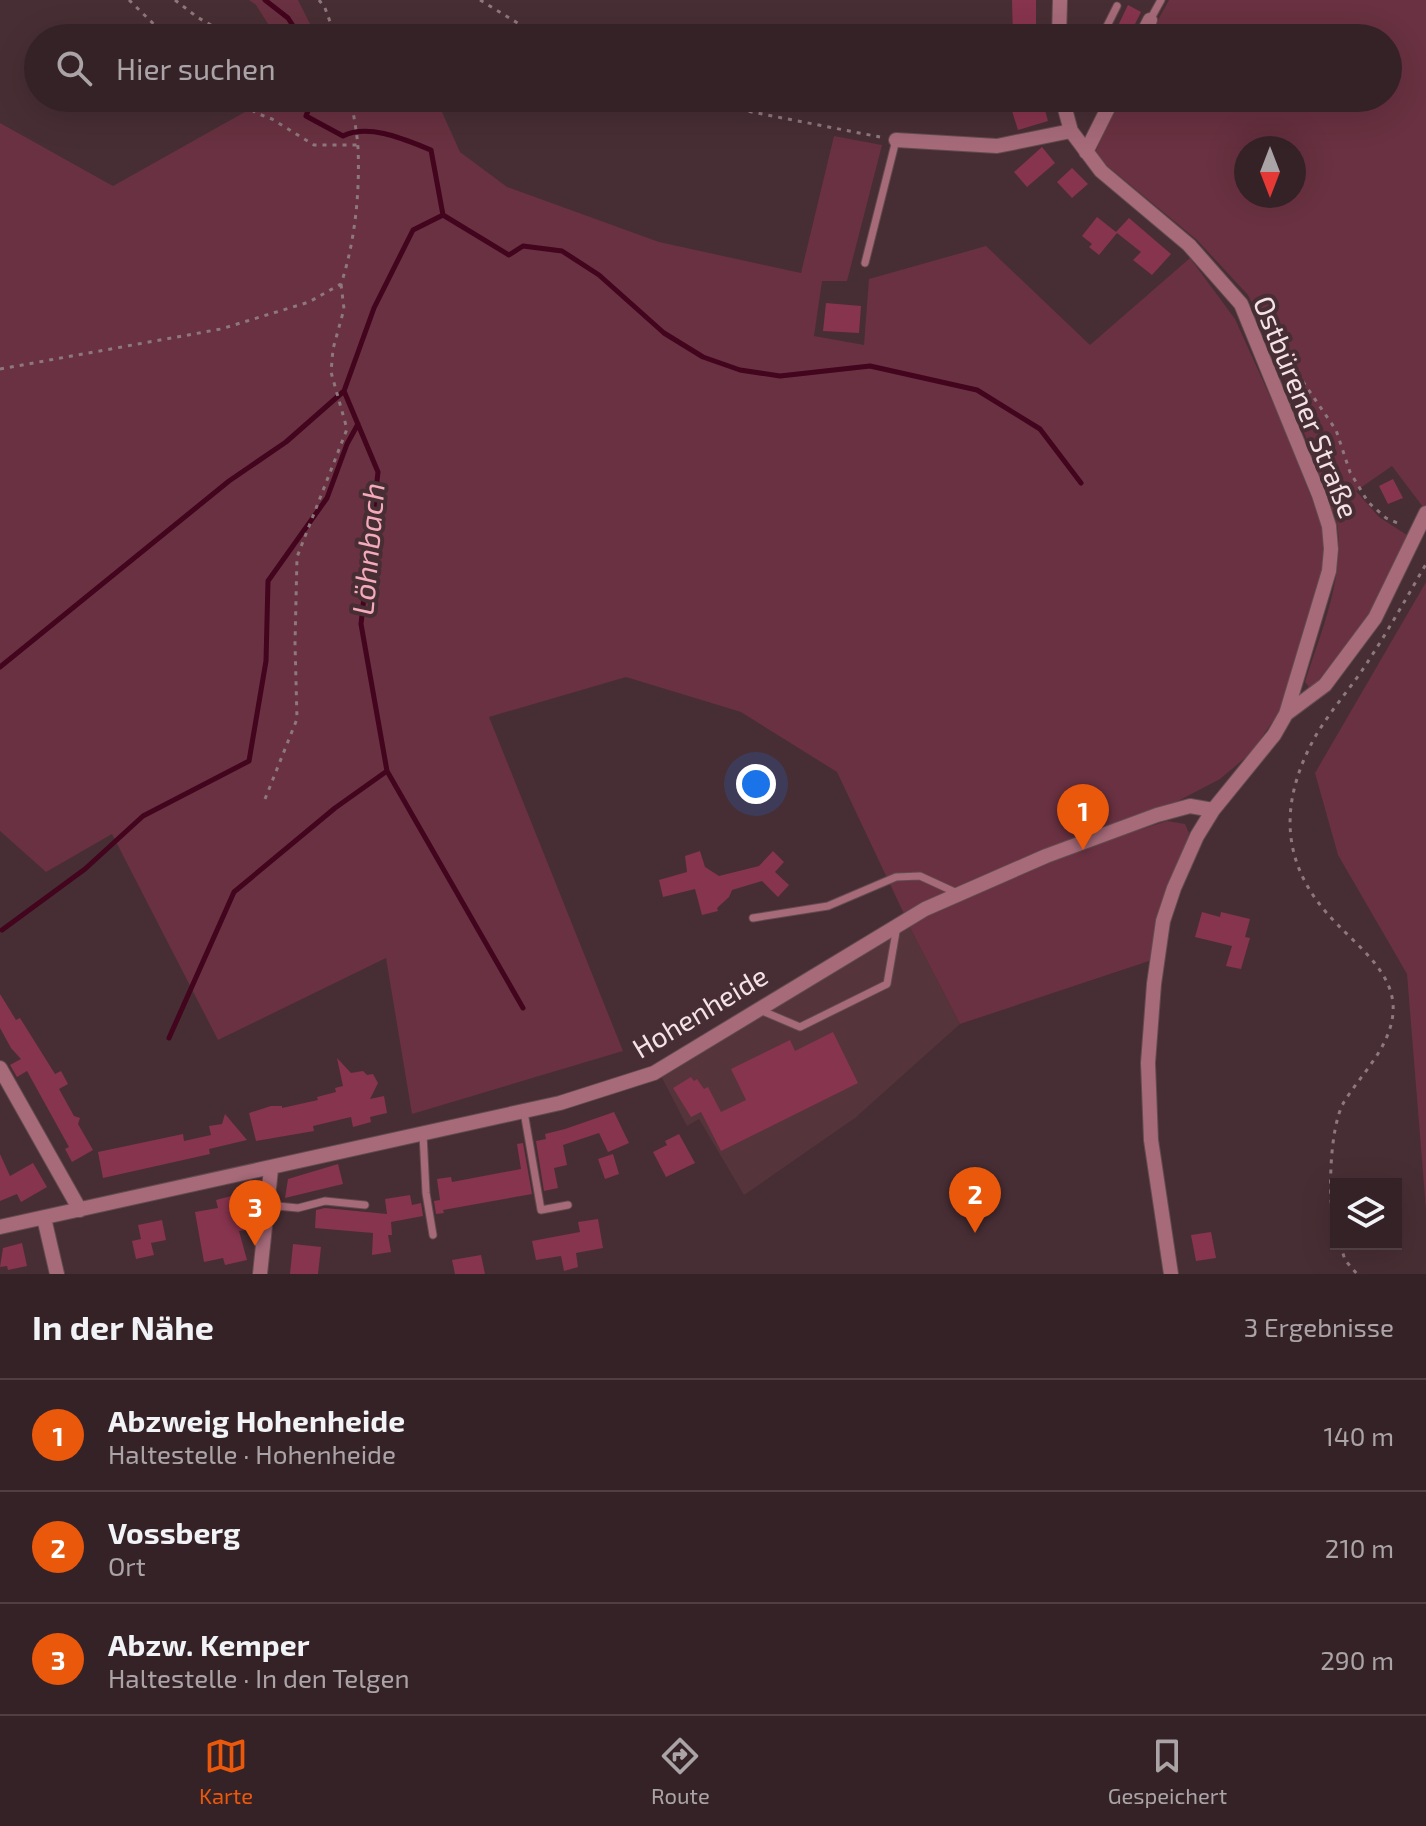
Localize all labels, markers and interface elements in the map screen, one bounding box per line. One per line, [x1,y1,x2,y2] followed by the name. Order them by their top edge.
[24,24,1402,112] search box
[52,46,96,90] icon: search
[116,50,276,86] text: Hier suchen
[1234,136,1306,208] north arrow
[1247,291,1367,523] street label: Ostbürener Straße
[343,481,391,617] water label: Löhnbach
[736,764,776,804] your location
[1057,784,1109,850] pin: 1
[626,958,773,1065] street label: Hohenheide
[949,1167,1001,1233] pin: 2
[1330,1178,1402,1250] map controls
[1330,1178,1402,1250] button: layers
[229,1180,281,1246] pin: 3
[32,1306,214,1347] text: In der Nähe
[1244,1311,1394,1342] text: 3 Ergebnisse
[108,1402,405,1438] text: Abzweig Hohenheide
[52,1420,64,1451] text: 1
[1323,1420,1394,1451] text: 140 m
[108,1438,396,1469] text: Haltestelle · Hohenheide
[108,1514,241,1550] text: Vossberg
[50,1532,66,1563] text: 2
[1325,1532,1394,1563] text: 210 m
[108,1550,146,1581] text: Ort
[108,1626,310,1662] text: Abzw. Kemper
[51,1644,65,1675] text: 3
[1320,1644,1394,1675] text: 290 m
[108,1662,410,1693] text: Haltestelle · In den Telgen
[199,1734,253,1808] tab: Karte
[651,1734,710,1808] tab: Route
[1108,1734,1227,1808] tab: Gespeichert

